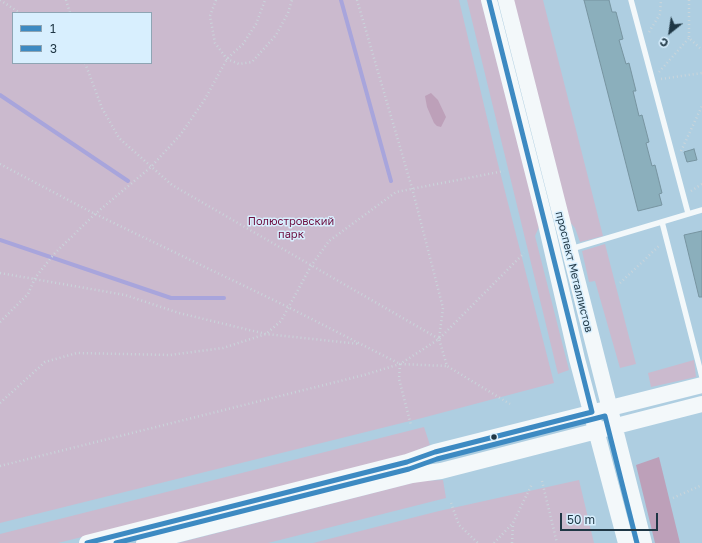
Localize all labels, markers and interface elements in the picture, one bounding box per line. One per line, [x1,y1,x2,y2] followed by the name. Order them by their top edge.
[12,12,152,64] legend
[650,12,690,52] north arrow
[50,21,56,36] text: 1
[657,35,670,50] text: С
[50,41,57,56] text: 3
[553,210,595,334] street label: проспект Металлистов
[248,215,334,241] park label: Полюстровский парк
[489,432,499,442] unlabelled marker
[562,505,660,531] scale bar
[567,512,595,527] text: 50 m

